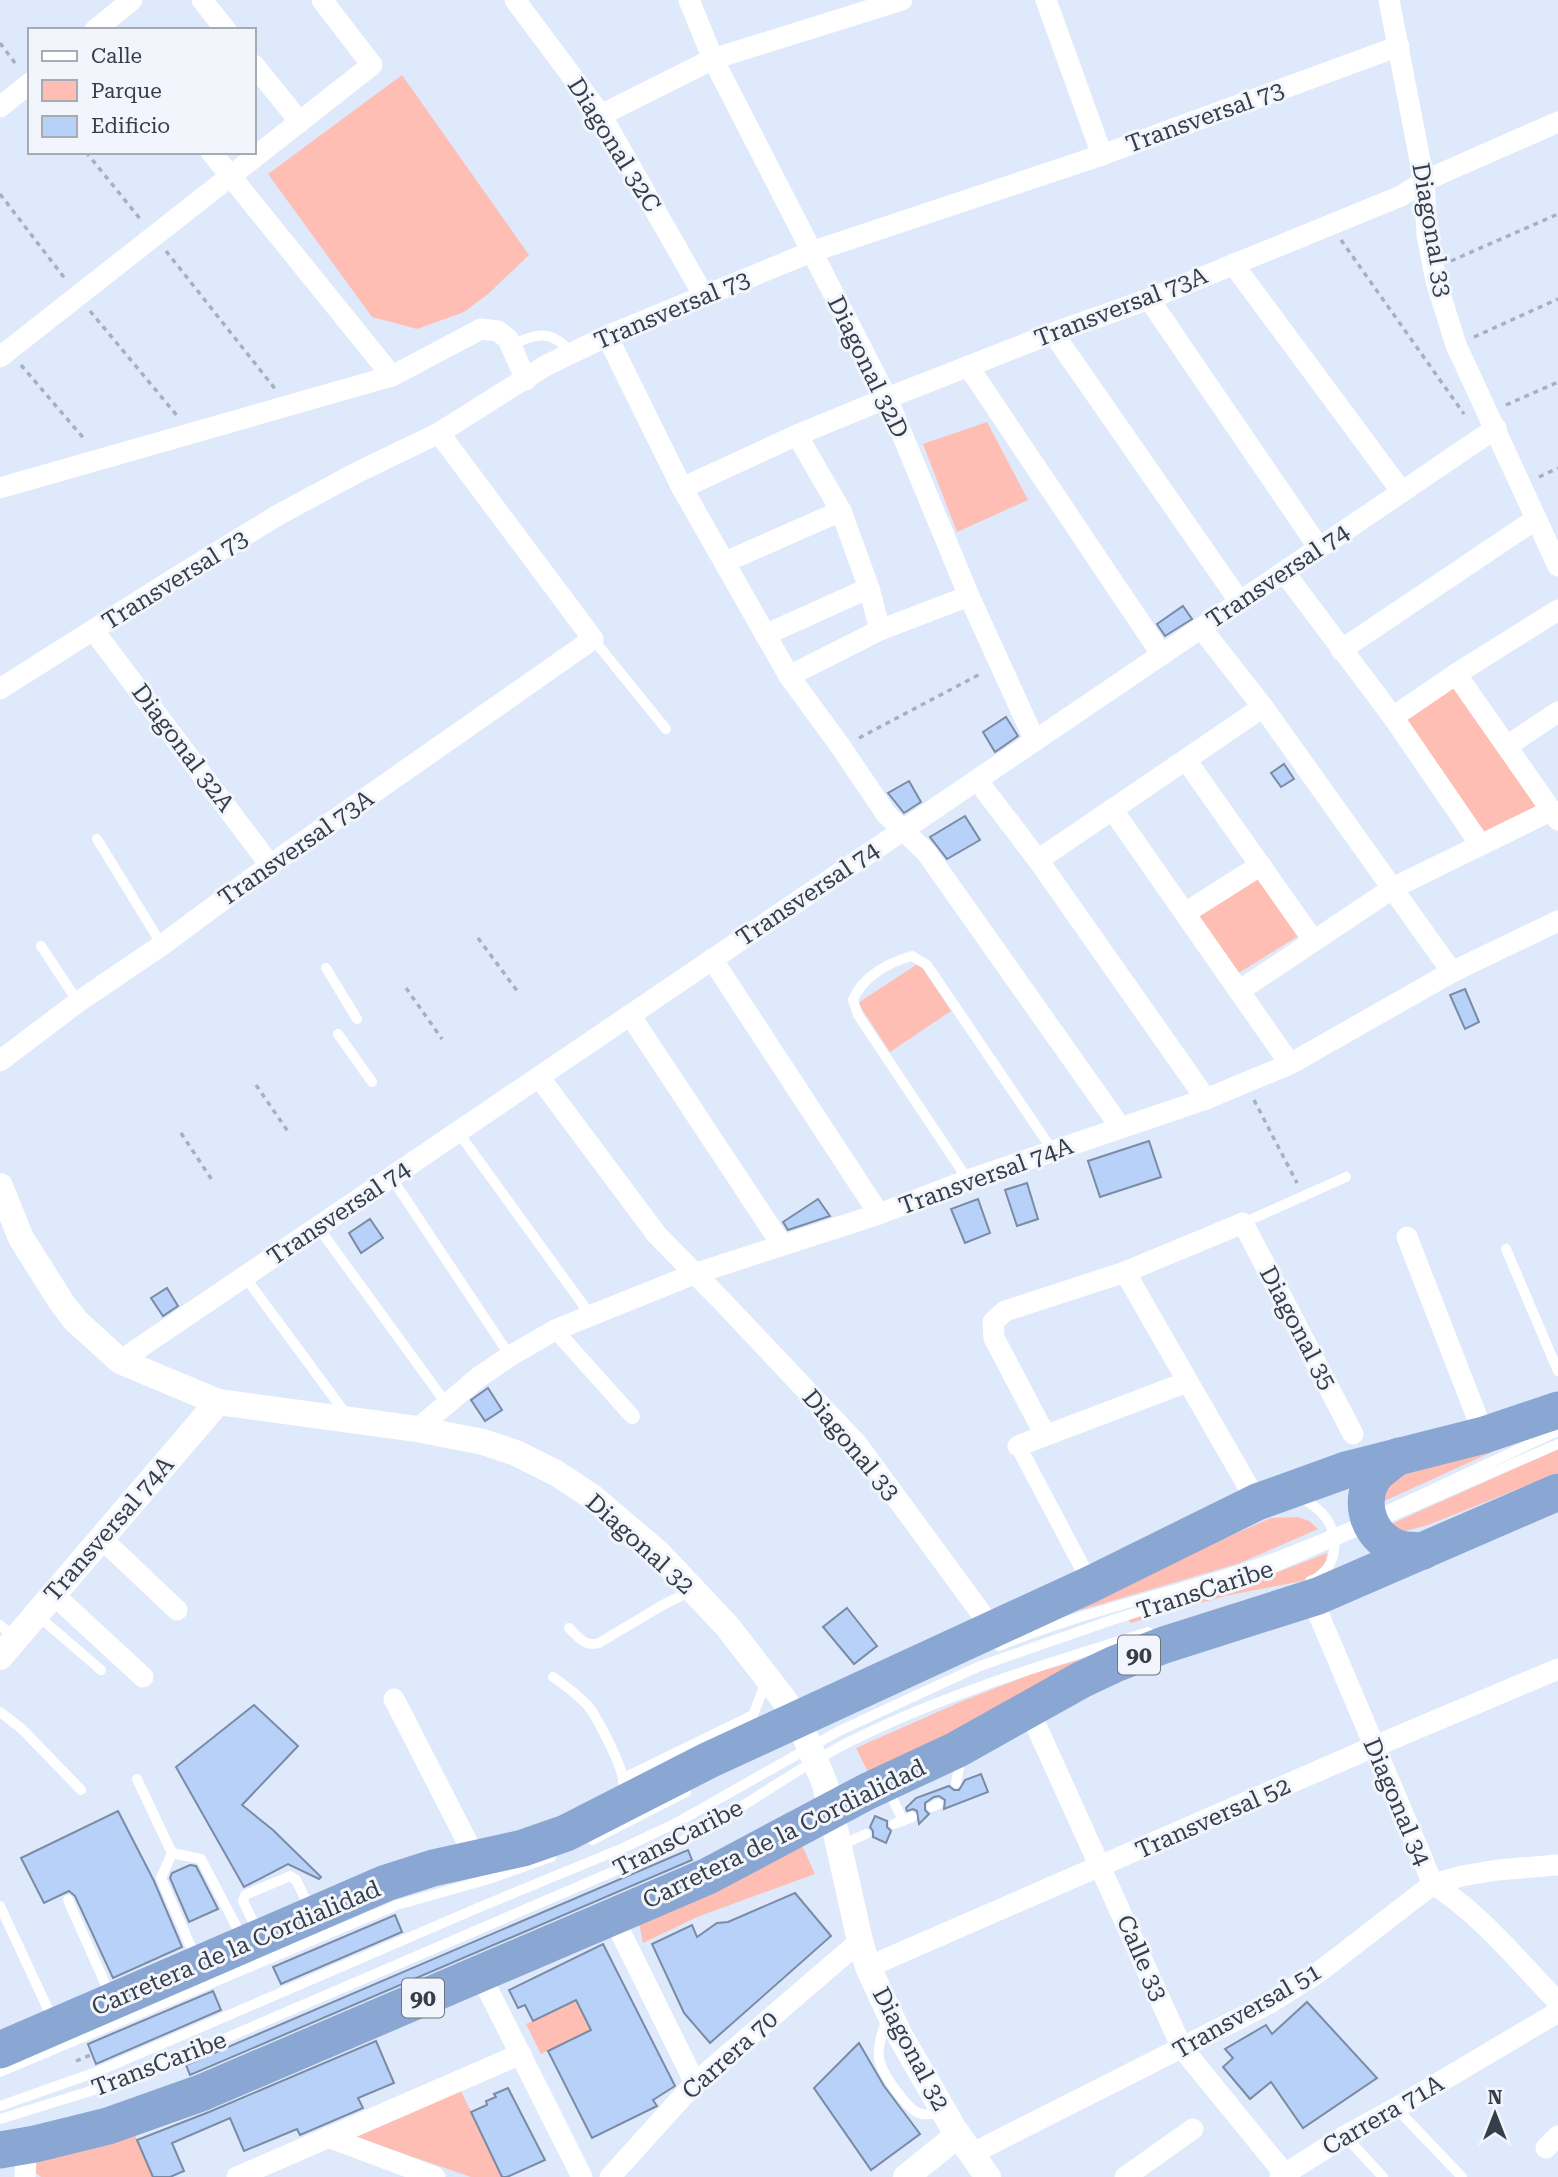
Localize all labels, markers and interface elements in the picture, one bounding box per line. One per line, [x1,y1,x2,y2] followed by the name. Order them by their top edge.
[28,28,256,154] legend
[91,44,142,68] text: Calle
[562,73,666,217] street label: Diagonal 32C
[1122,75,1288,159] street label: Transversal 73
[91,79,162,103] text: Parque
[91,114,170,138] text: Edificio
[1406,161,1458,299] street label: Diagonal 33
[1031,261,1212,353] street label: Transversal 73A
[590,265,754,355] street label: Transversal 73
[822,291,914,443] street label: Diagonal 32D
[1201,518,1355,634] street label: Transversal 74
[97,524,253,636] street label: Transversal 73
[126,679,240,818] street label: Diagonal 32A
[213,784,379,912] street label: Transversal 73A
[731,836,885,952] street label: Transversal 74
[895,1131,1077,1220] street label: Transversal 74A
[262,1155,416,1271] street label: Transversal 74
[1254,1261,1342,1395] street label: Diagonal 35
[797,1384,905,1506] street label: Diagonal 33
[38,1451,180,1607] street label: Transversal 74A
[580,1488,700,1600] street label: Diagonal 32
[1133,1555,1277,1625] street label: TransCaribe
[1118,1636,1160,1674] road number: 90
[1358,1734,1437,1871] street label: Diagonal 34
[638,1753,930,1915] street label: Carretera de la Cordialidad
[1131,1771,1295,1865] street label: Transversal 52
[609,1793,747,1883] street label: TransCaribe
[87,1874,385,2022] street label: Carretera de la Cordialidad
[1111,1911,1173,2005] street label: Calle 33
[1168,1957,1326,2065] street label: Transversal 51
[402,1979,444,2018] road number: 90
[867,1982,955,2116] street label: Diagonal 32
[677,2005,783,2105] street label: Carrera 70
[88,2026,230,2102] street label: TransCaribe
[1317,2069,1449,2161] street label: Carrera 71A
[1460,2079,1530,2149] north arrow
[1488,2086,1503,2109] text: N

